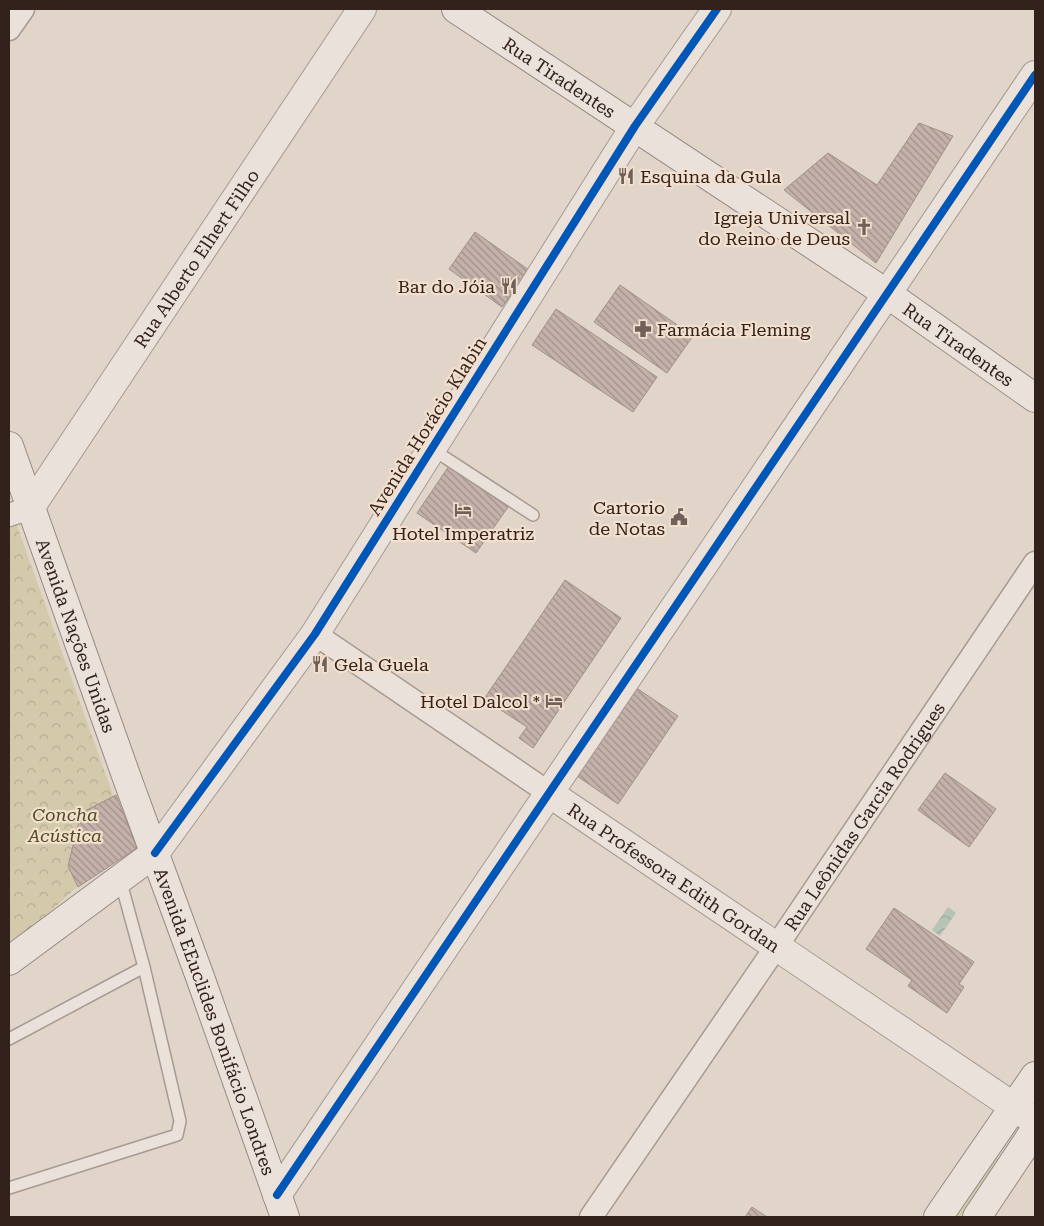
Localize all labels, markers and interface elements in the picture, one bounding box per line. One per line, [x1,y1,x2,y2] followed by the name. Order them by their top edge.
[499,33,620,122] street label: Rua Tiradentes
[129,165,263,351] street label: Rua Alberto Elhert Filho
[616,166,636,186] restaurant icon: Esquina da Gula
[640,166,782,187] place label: Esquina da Gula
[698,207,850,249] place label: Igreja Universal do Reino de Deus
[854,217,874,237] church icon: Igreja Universal do Reino de Deus
[398,276,495,297] place label: Bar do Jóia
[499,276,519,296] restaurant icon: Bar do Jóia
[899,298,1018,390] street label: Rua Tiradentes
[633,319,653,339] pharmacy icon: Farmácia Fleming
[657,319,811,340] place label: Farmácia Fleming
[363,332,491,519] street label: Avenida Horácio Klabin
[589,497,665,539] place label: Cartorio de Notas
[453,500,473,520] hotel icon: Hotel Imperatriz
[669,507,689,527] public building icon: Cartorio de Notas
[392,523,535,544] place label: Hotel Imperatriz
[32,536,120,735] street label: Avenida Nações Unidas
[310,654,330,674] restaurant icon: Gela Guela
[334,654,429,675] place label: Gela Guela
[420,691,540,712] place label: Hotel Dalcol *
[544,691,564,711] hotel icon: Hotel Dalcol *
[780,698,949,935] street label: Rua Leônidas Garcia Rodrigues
[564,798,784,957] street label: Rua Professora Edith Gordan
[27,804,102,846] park label: Concha Acústica
[150,865,280,1178] street label: Avenida EEuclides Bonifácio Londres

